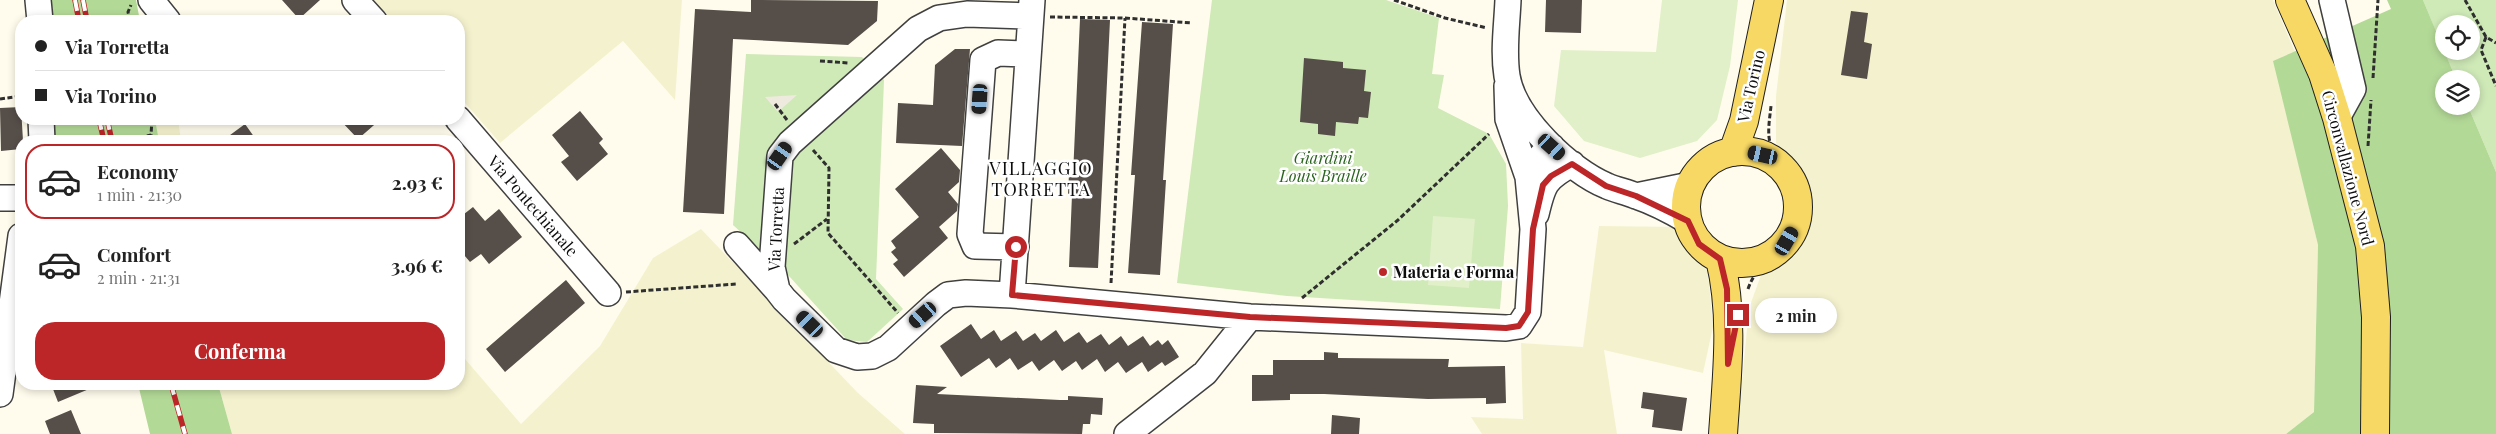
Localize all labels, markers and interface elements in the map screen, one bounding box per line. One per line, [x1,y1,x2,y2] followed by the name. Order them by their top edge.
[2435,15,2480,115] map controls
[2435,15,2480,60] button: locate
[65,33,169,59] text: Via Torretta
[1732,47,1769,125] street label: Via Torino
[2435,70,2480,115] button: layers
[65,82,157,108] text: Via Torino
[971,84,988,114] car
[2318,88,2379,248] street label: Circonvallazione Nord
[1535,131,1568,163] car
[765,139,794,173] car
[1746,144,1779,166] car
[1278,147,1367,186] park label: Giardini Louis Braille
[483,150,583,261] street label: Via Pontechianale
[988,156,1093,201] district label: VILLAGGIO TORRETTA
[97,158,178,184] text: Economy
[37,159,82,204] icon: car
[392,169,443,195] text: 2.93 €
[97,184,182,205] text: 1 min · 21:30
[763,186,788,273] street label: Via Torretta
[1773,224,1800,258] car
[1005,236,1027,258] route start
[97,241,171,267] text: Comfort
[37,242,82,287] icon: car
[391,252,443,278] text: 3.96 €
[1393,261,1515,282] place label: Materia e Forma
[1377,266,1389,278] marker: Materia e Forma
[97,267,180,288] text: 2 min · 21:31
[1756,298,1838,332] callout: 2 min
[906,299,939,331] car
[1727,304,1749,326] route end
[1775,305,1817,326] text: 2 min
[793,308,826,340] car
[35,322,445,380] button: Conferma

